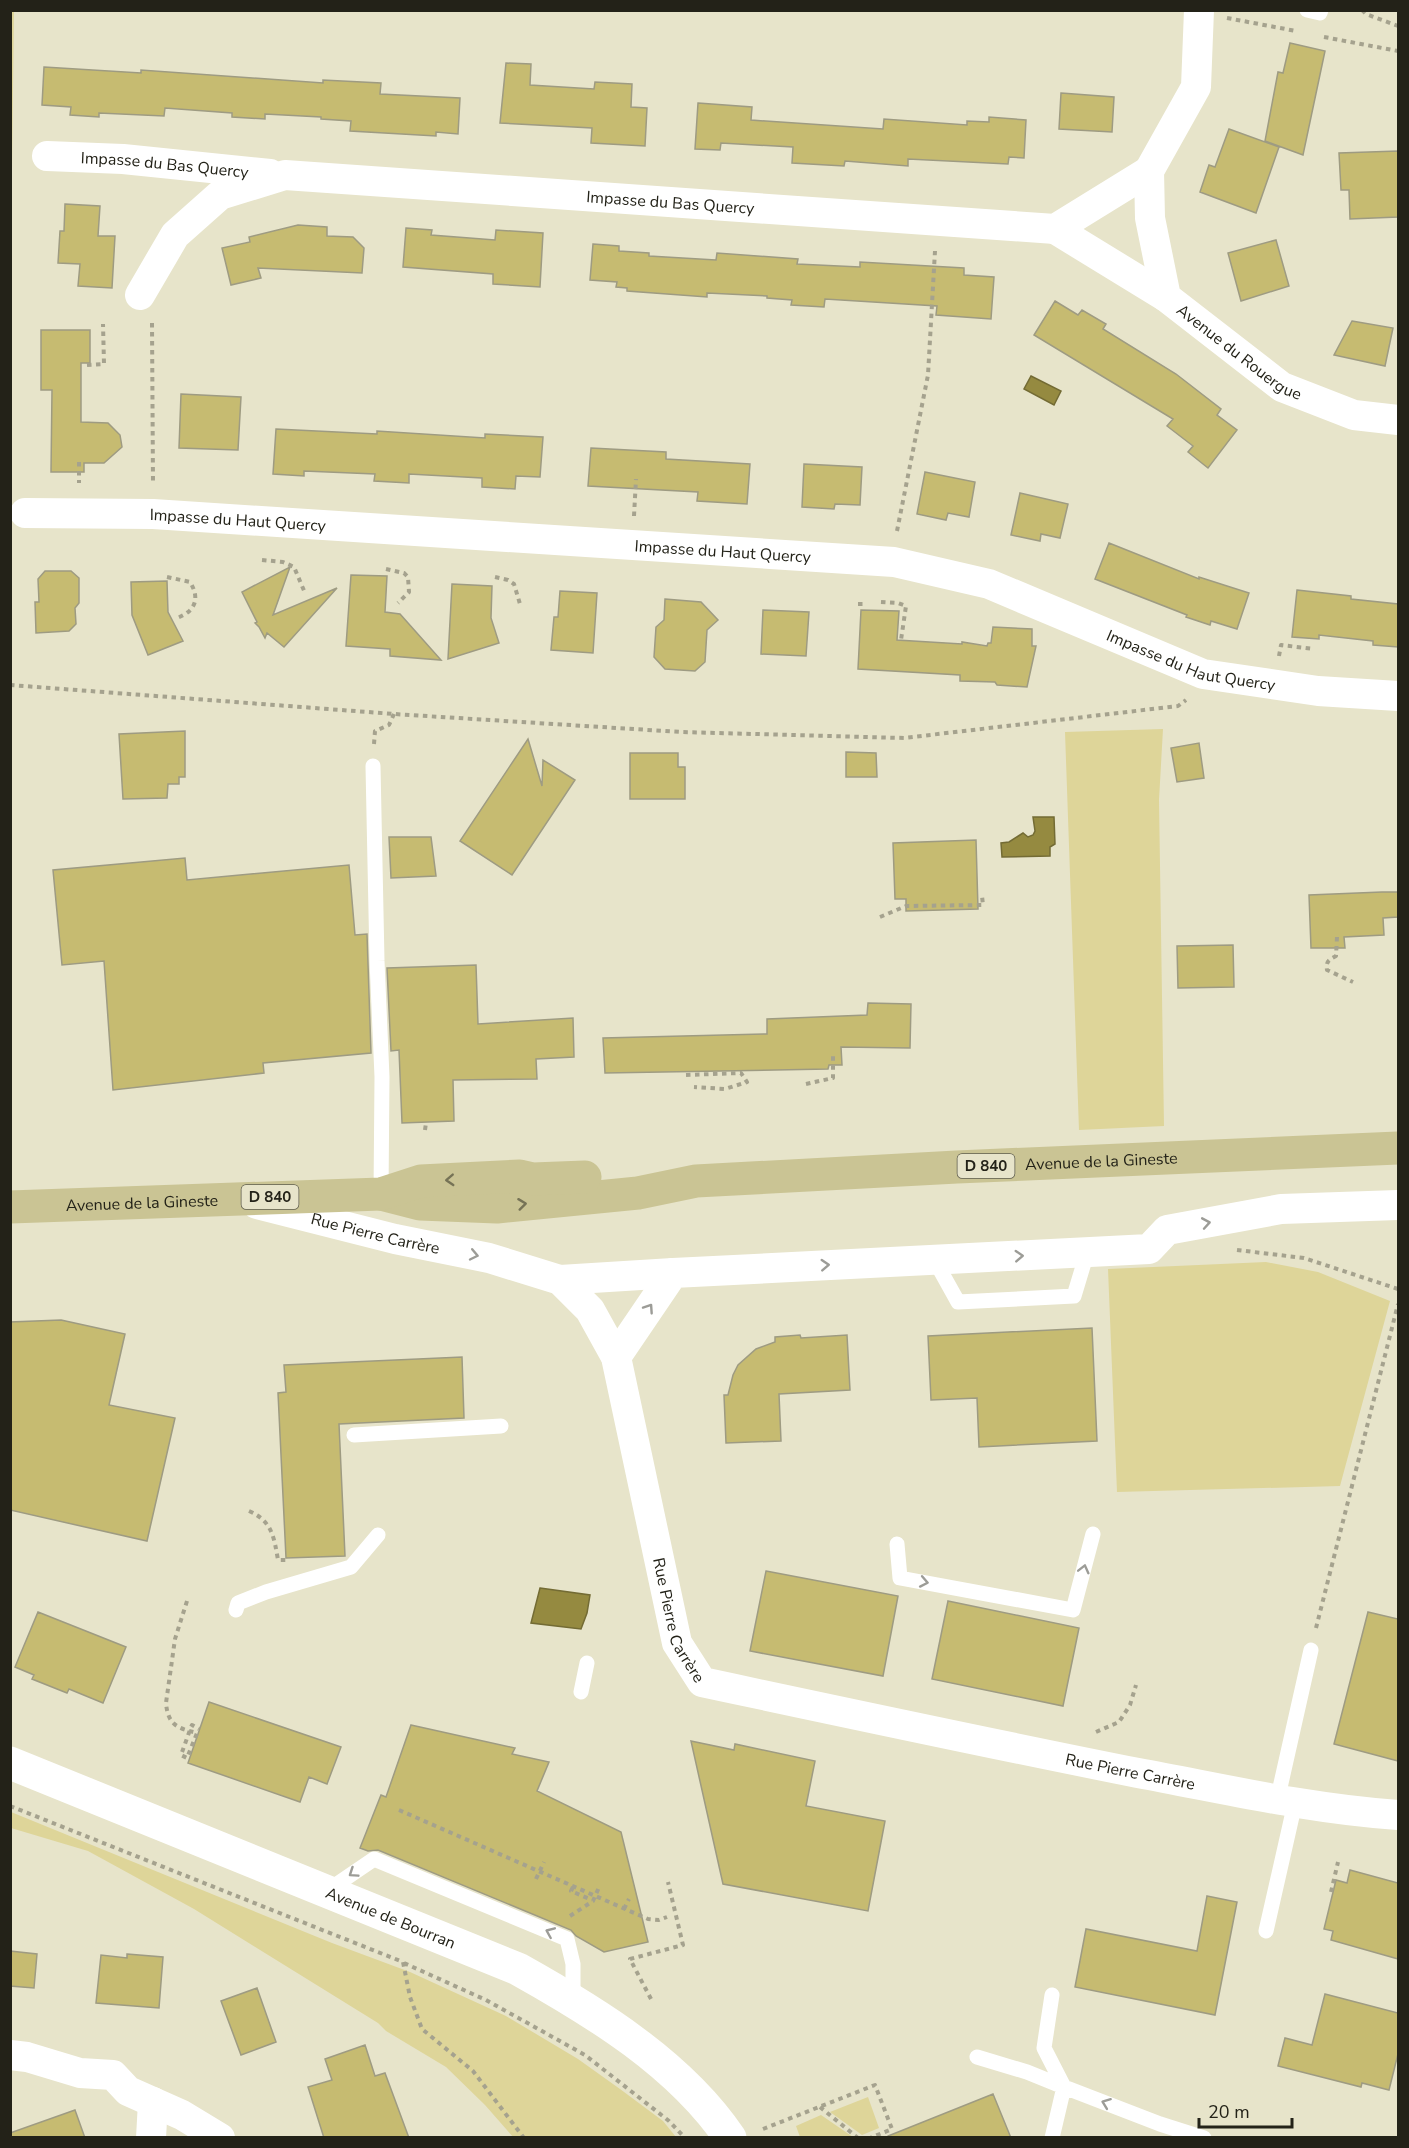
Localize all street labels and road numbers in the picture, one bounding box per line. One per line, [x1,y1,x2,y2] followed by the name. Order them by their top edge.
[80,147,250,184] street label: Impasse du Bas Quercy
[586,186,756,220] street label: Impasse du Bas Quercy
[1172,299,1305,406] street label: Avenue du Rouergue
[150,504,327,537] street label: Impasse du Haut Quercy
[634,535,812,569] street label: Impasse du Haut Quercy
[1103,625,1278,697] street label: Impasse du Haut Quercy
[1025,1148,1178,1176] street label: Avenue de la Gineste
[958,1154,1014,1178] road number: D 840
[242,1185,298,1209] road number: D 840
[65,1190,219,1217] street label: Avenue de la Gineste
[308,1208,442,1260] street label: Rue Pierre Carrère
[647,1556,710,1687] street label: Rue Pierre Carrère
[1063,1749,1197,1796] street label: Rue Pierre Carrère
[322,1882,459,1955] street label: Avenue de Bourran

